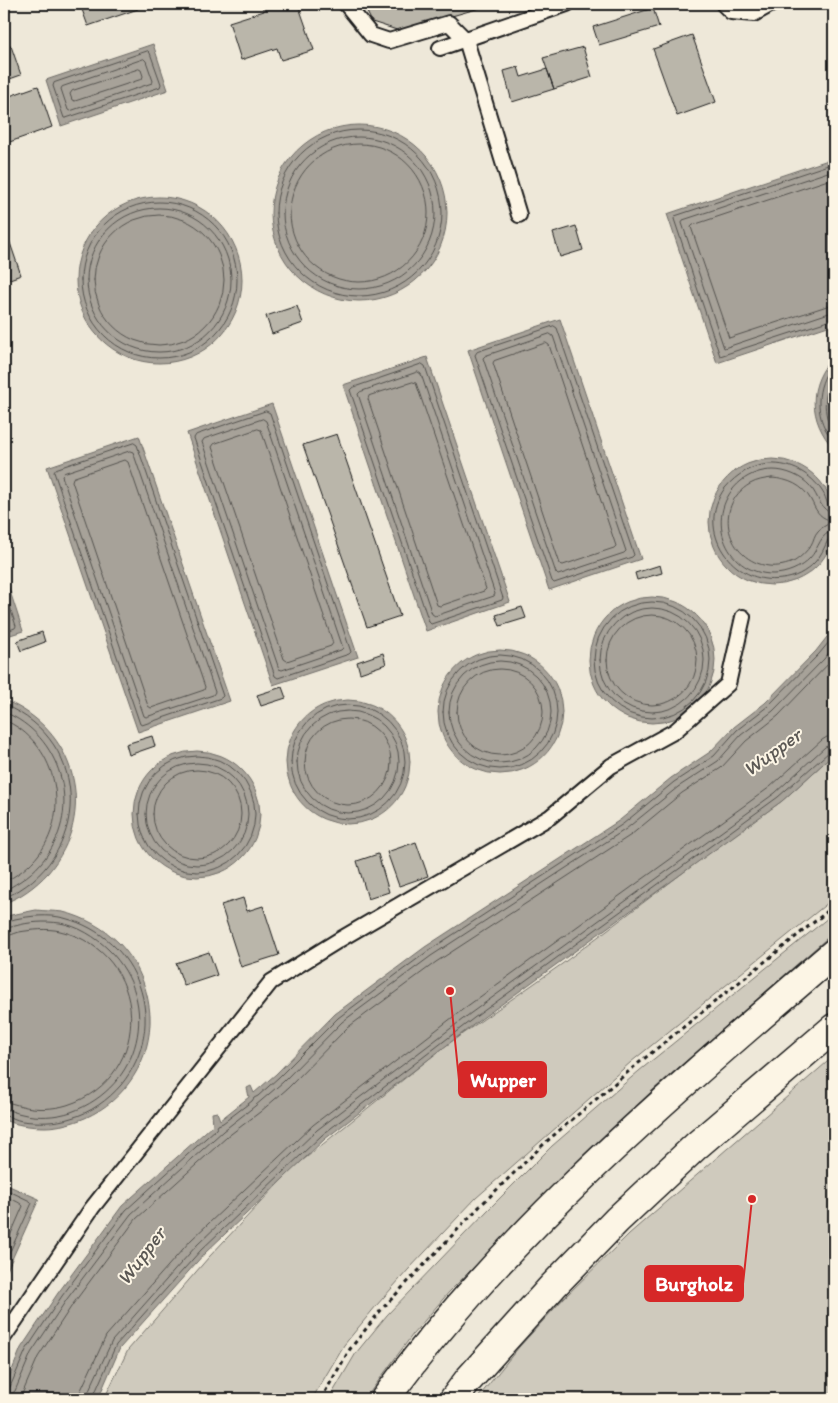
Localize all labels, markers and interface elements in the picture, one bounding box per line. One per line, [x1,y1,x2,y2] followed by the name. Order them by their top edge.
[738,722,807,781] water label: Wupper
[459,1062,546,1097] callout: Wupper
[470,1068,537,1093] text: Wupper
[112,1221,172,1290] water label: Wupper
[645,1266,743,1301] callout: Burgholz
[655,1272,734,1297] text: Burgholz

